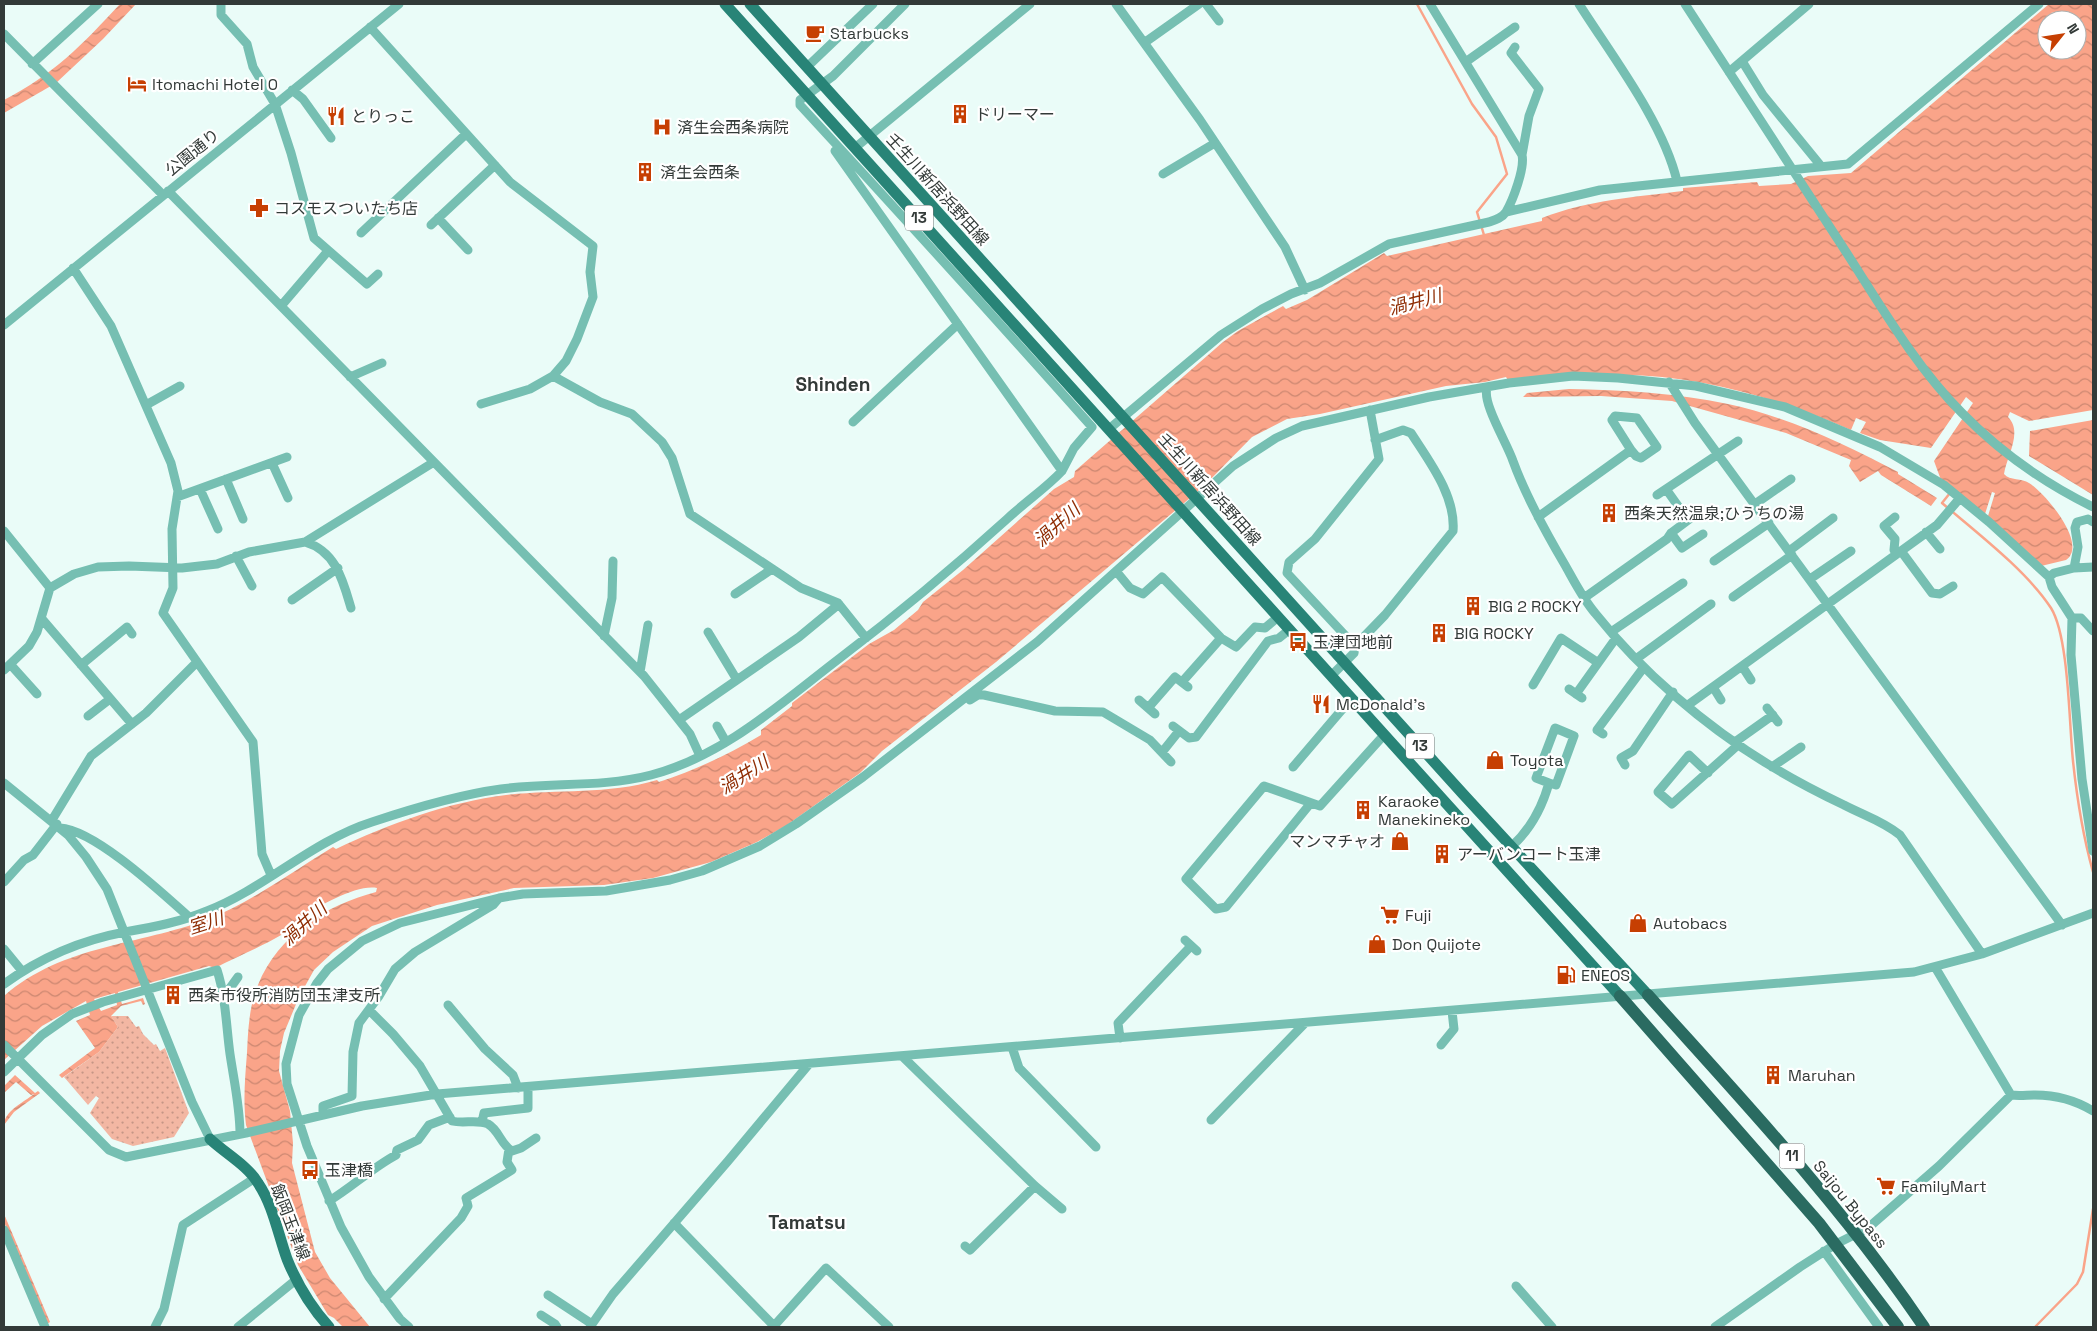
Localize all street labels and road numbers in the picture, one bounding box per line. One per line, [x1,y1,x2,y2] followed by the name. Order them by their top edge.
[161,124,224,181] street label: 公園通り
[882,129,994,250] street label: 壬生川新居浜野田線
[905,206,933,230] road number: 13
[1154,429,1266,550] street label: 壬生川新居浜野田線
[1406,734,1434,758] road number: 13
[1780,1144,1804,1168] road number: 11
[1809,1156,1893,1253] street label: Saijou Bypass
[266,1181,315,1263] street label: 飯岡玉津線

